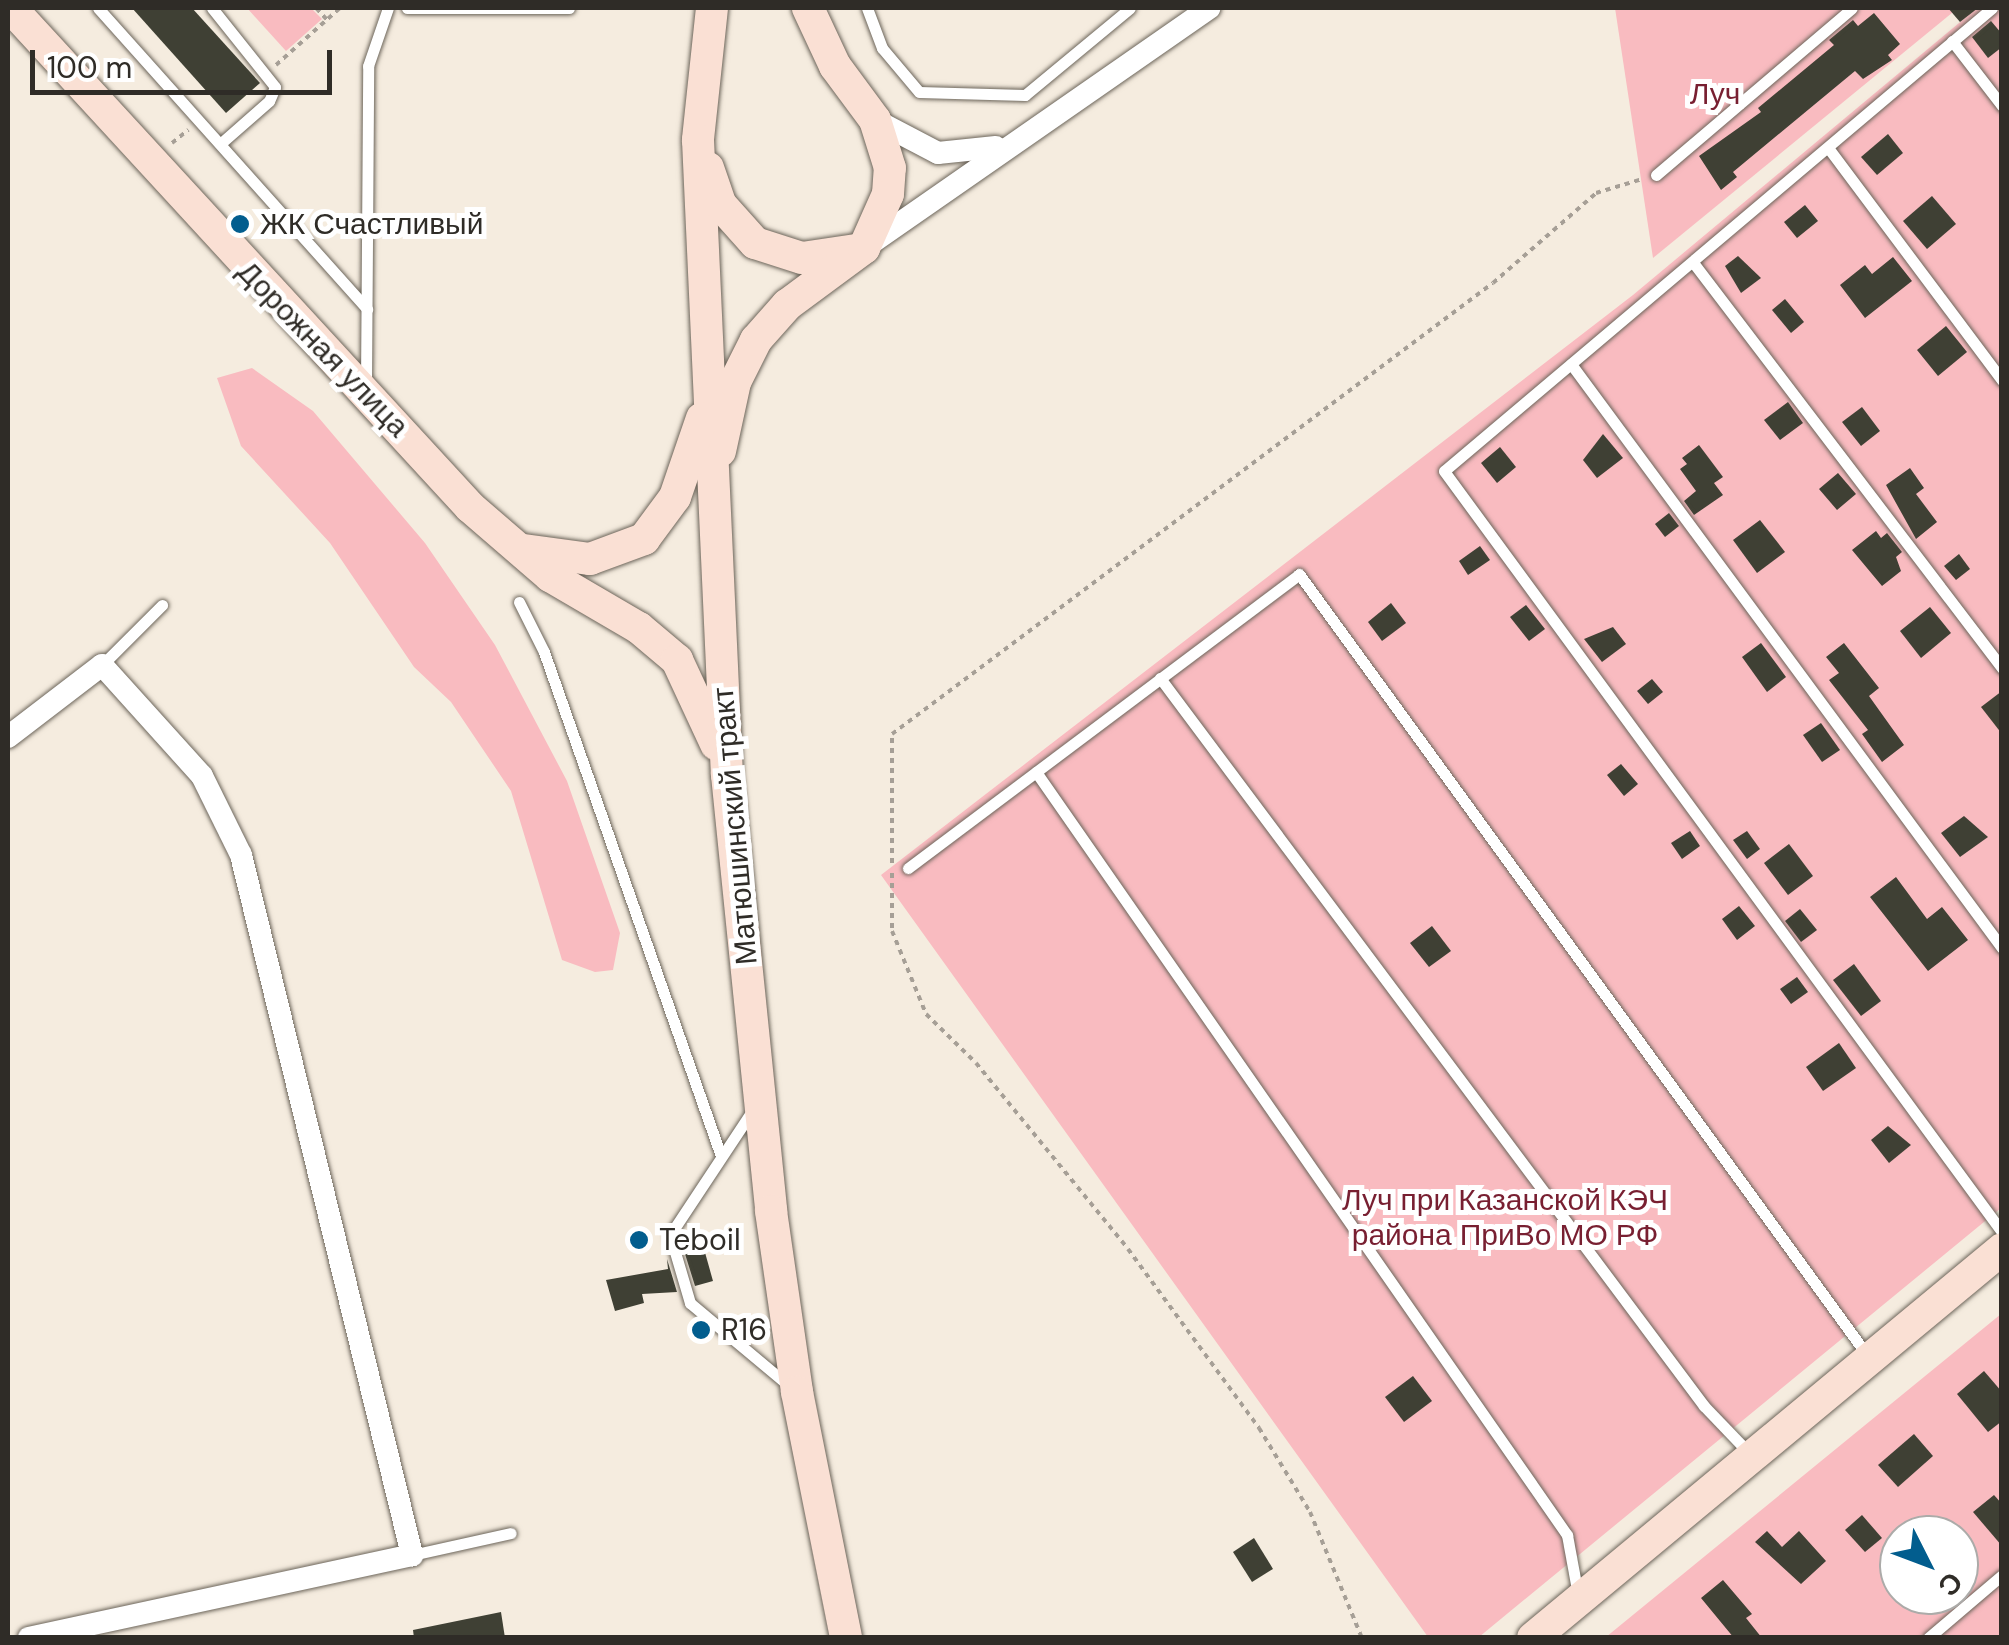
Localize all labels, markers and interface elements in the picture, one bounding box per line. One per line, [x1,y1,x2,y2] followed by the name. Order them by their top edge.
[35,30,338,92] scale bar
[47,48,132,87] text: 100 m
[1690,76,1740,112] park label: Луч
[260,206,483,242] place label: ЖК Счастливый
[229,213,251,235] marker: ЖК Счастливый
[230,254,416,444] street label: Дорожная улица
[705,686,765,966] street label: Матюшинский тракт
[1342,1182,1668,1252] park label: Луч при Казанской КЭЧ района ПриВо МО РФ
[659,1222,741,1258] place label: Teboil
[628,1229,650,1251] marker: Teboil
[721,1312,767,1348] place label: R16
[690,1319,712,1341] marker: R16
[1879,1515,1979,1615] north arrow
[1930,1564,1971,1604] text: С

